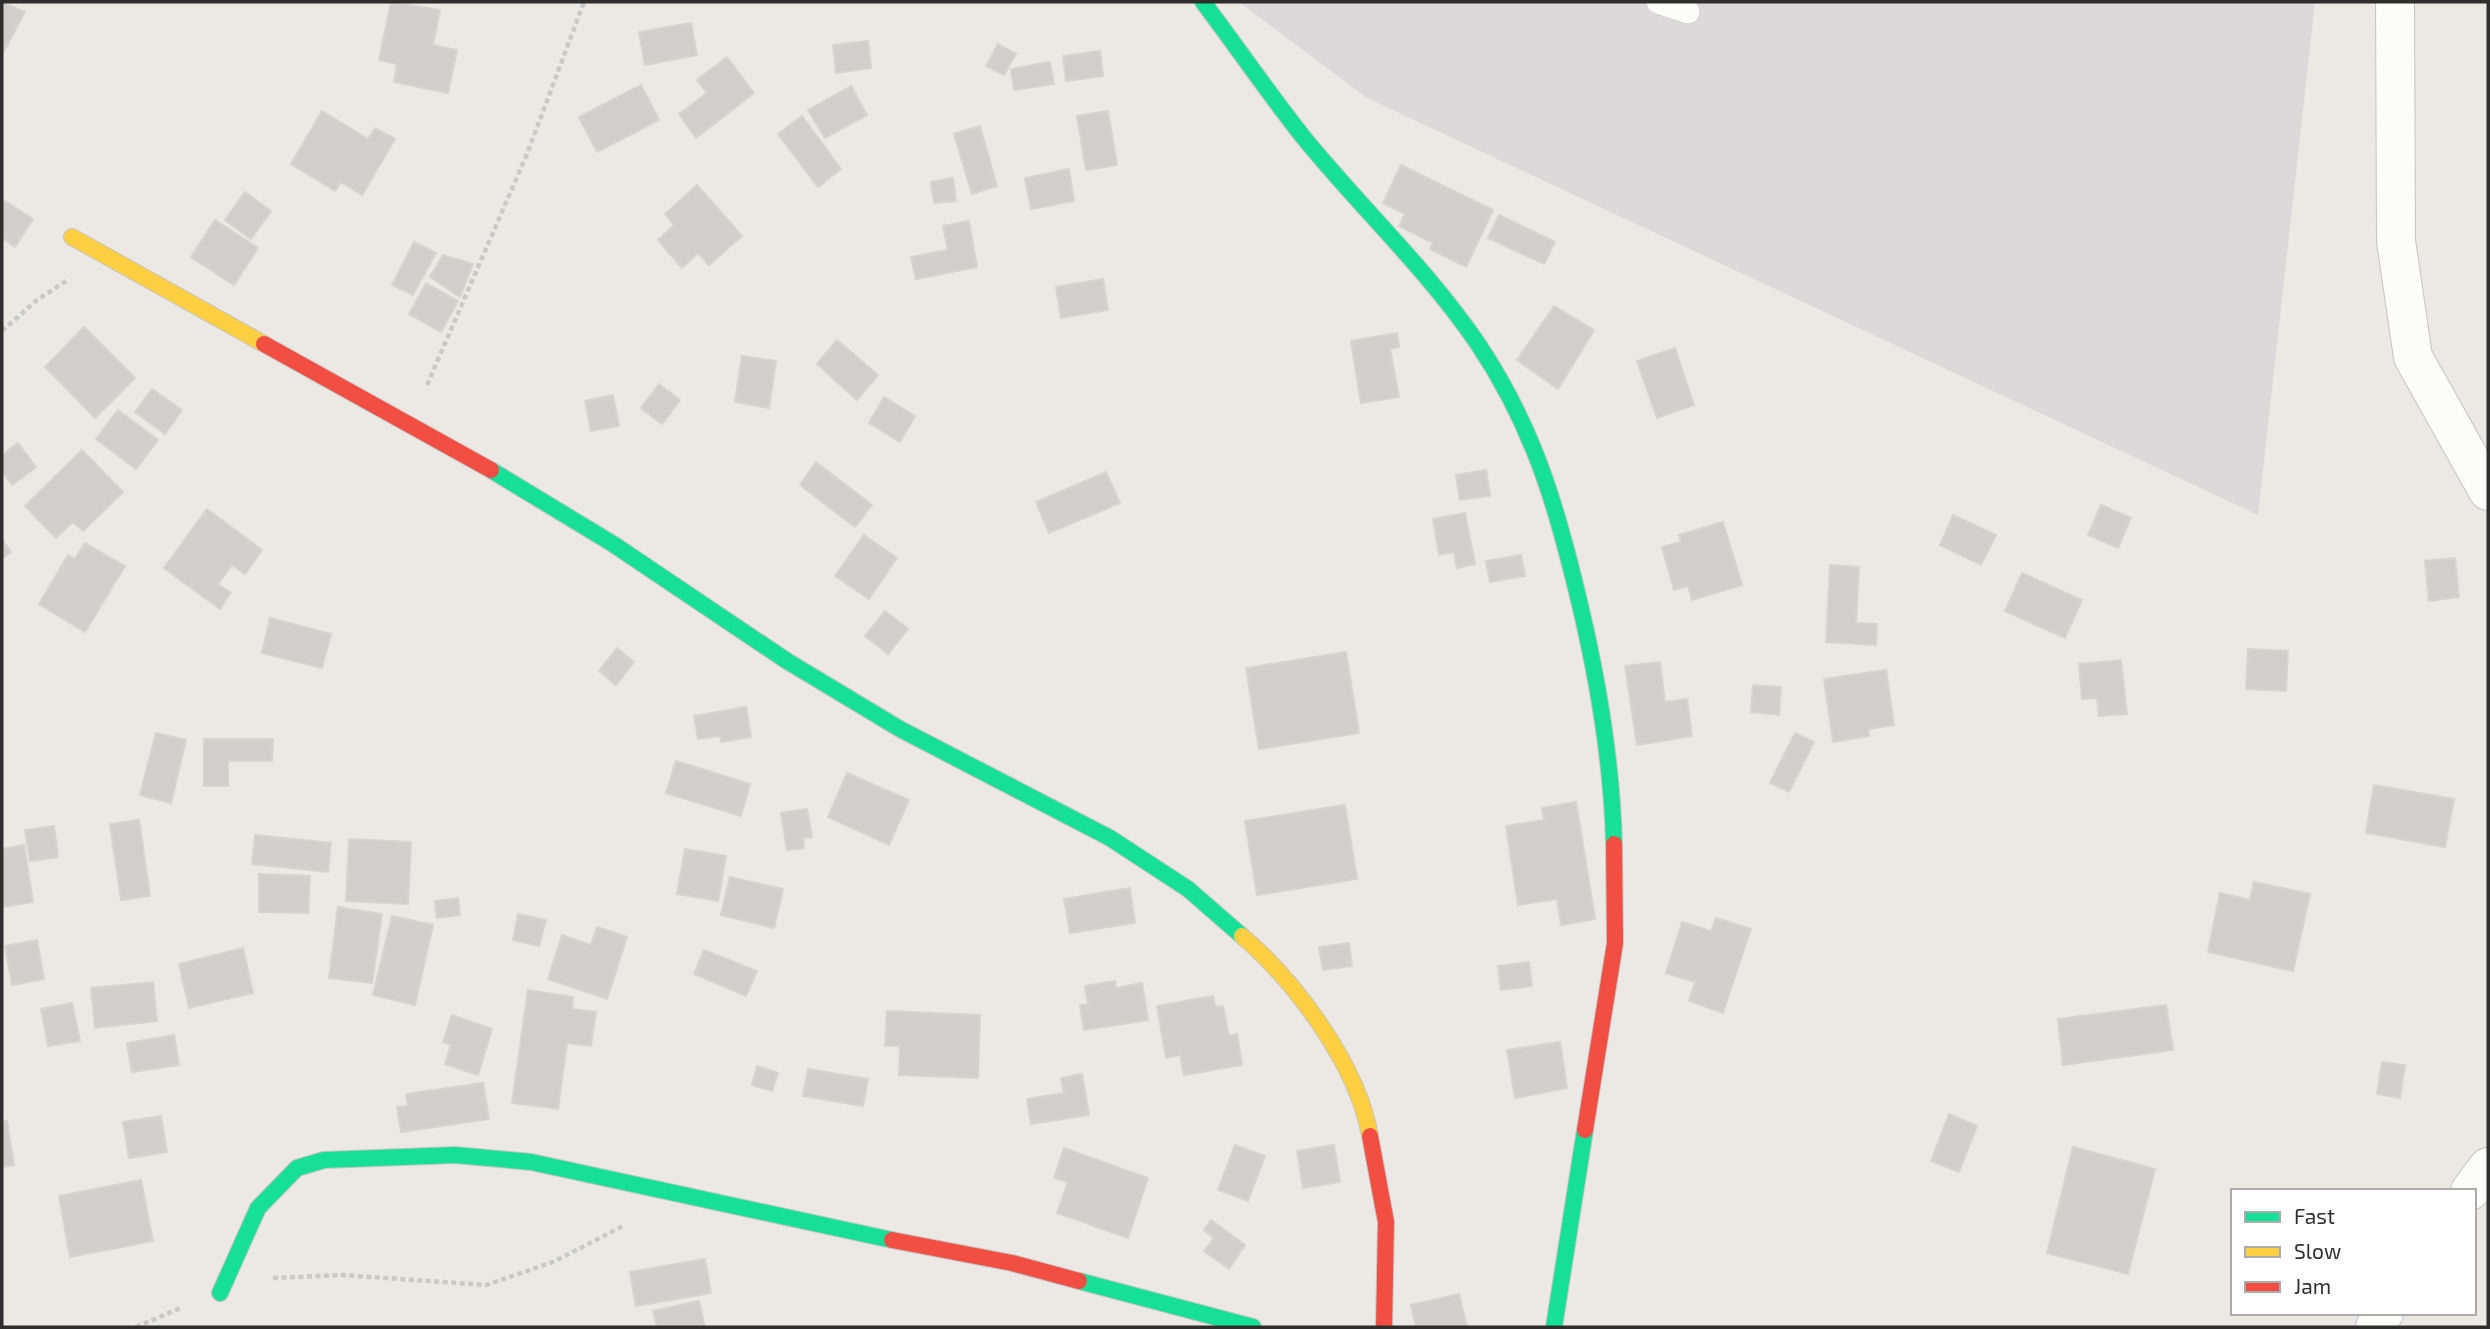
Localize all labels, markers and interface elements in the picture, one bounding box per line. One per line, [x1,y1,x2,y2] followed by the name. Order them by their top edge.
[2231,1189,2476,1315] legend
[2294,1203,2335,1228] text: Fast
[2294,1238,2341,1263] text: Slow
[2294,1273,2331,1298] text: Jam

